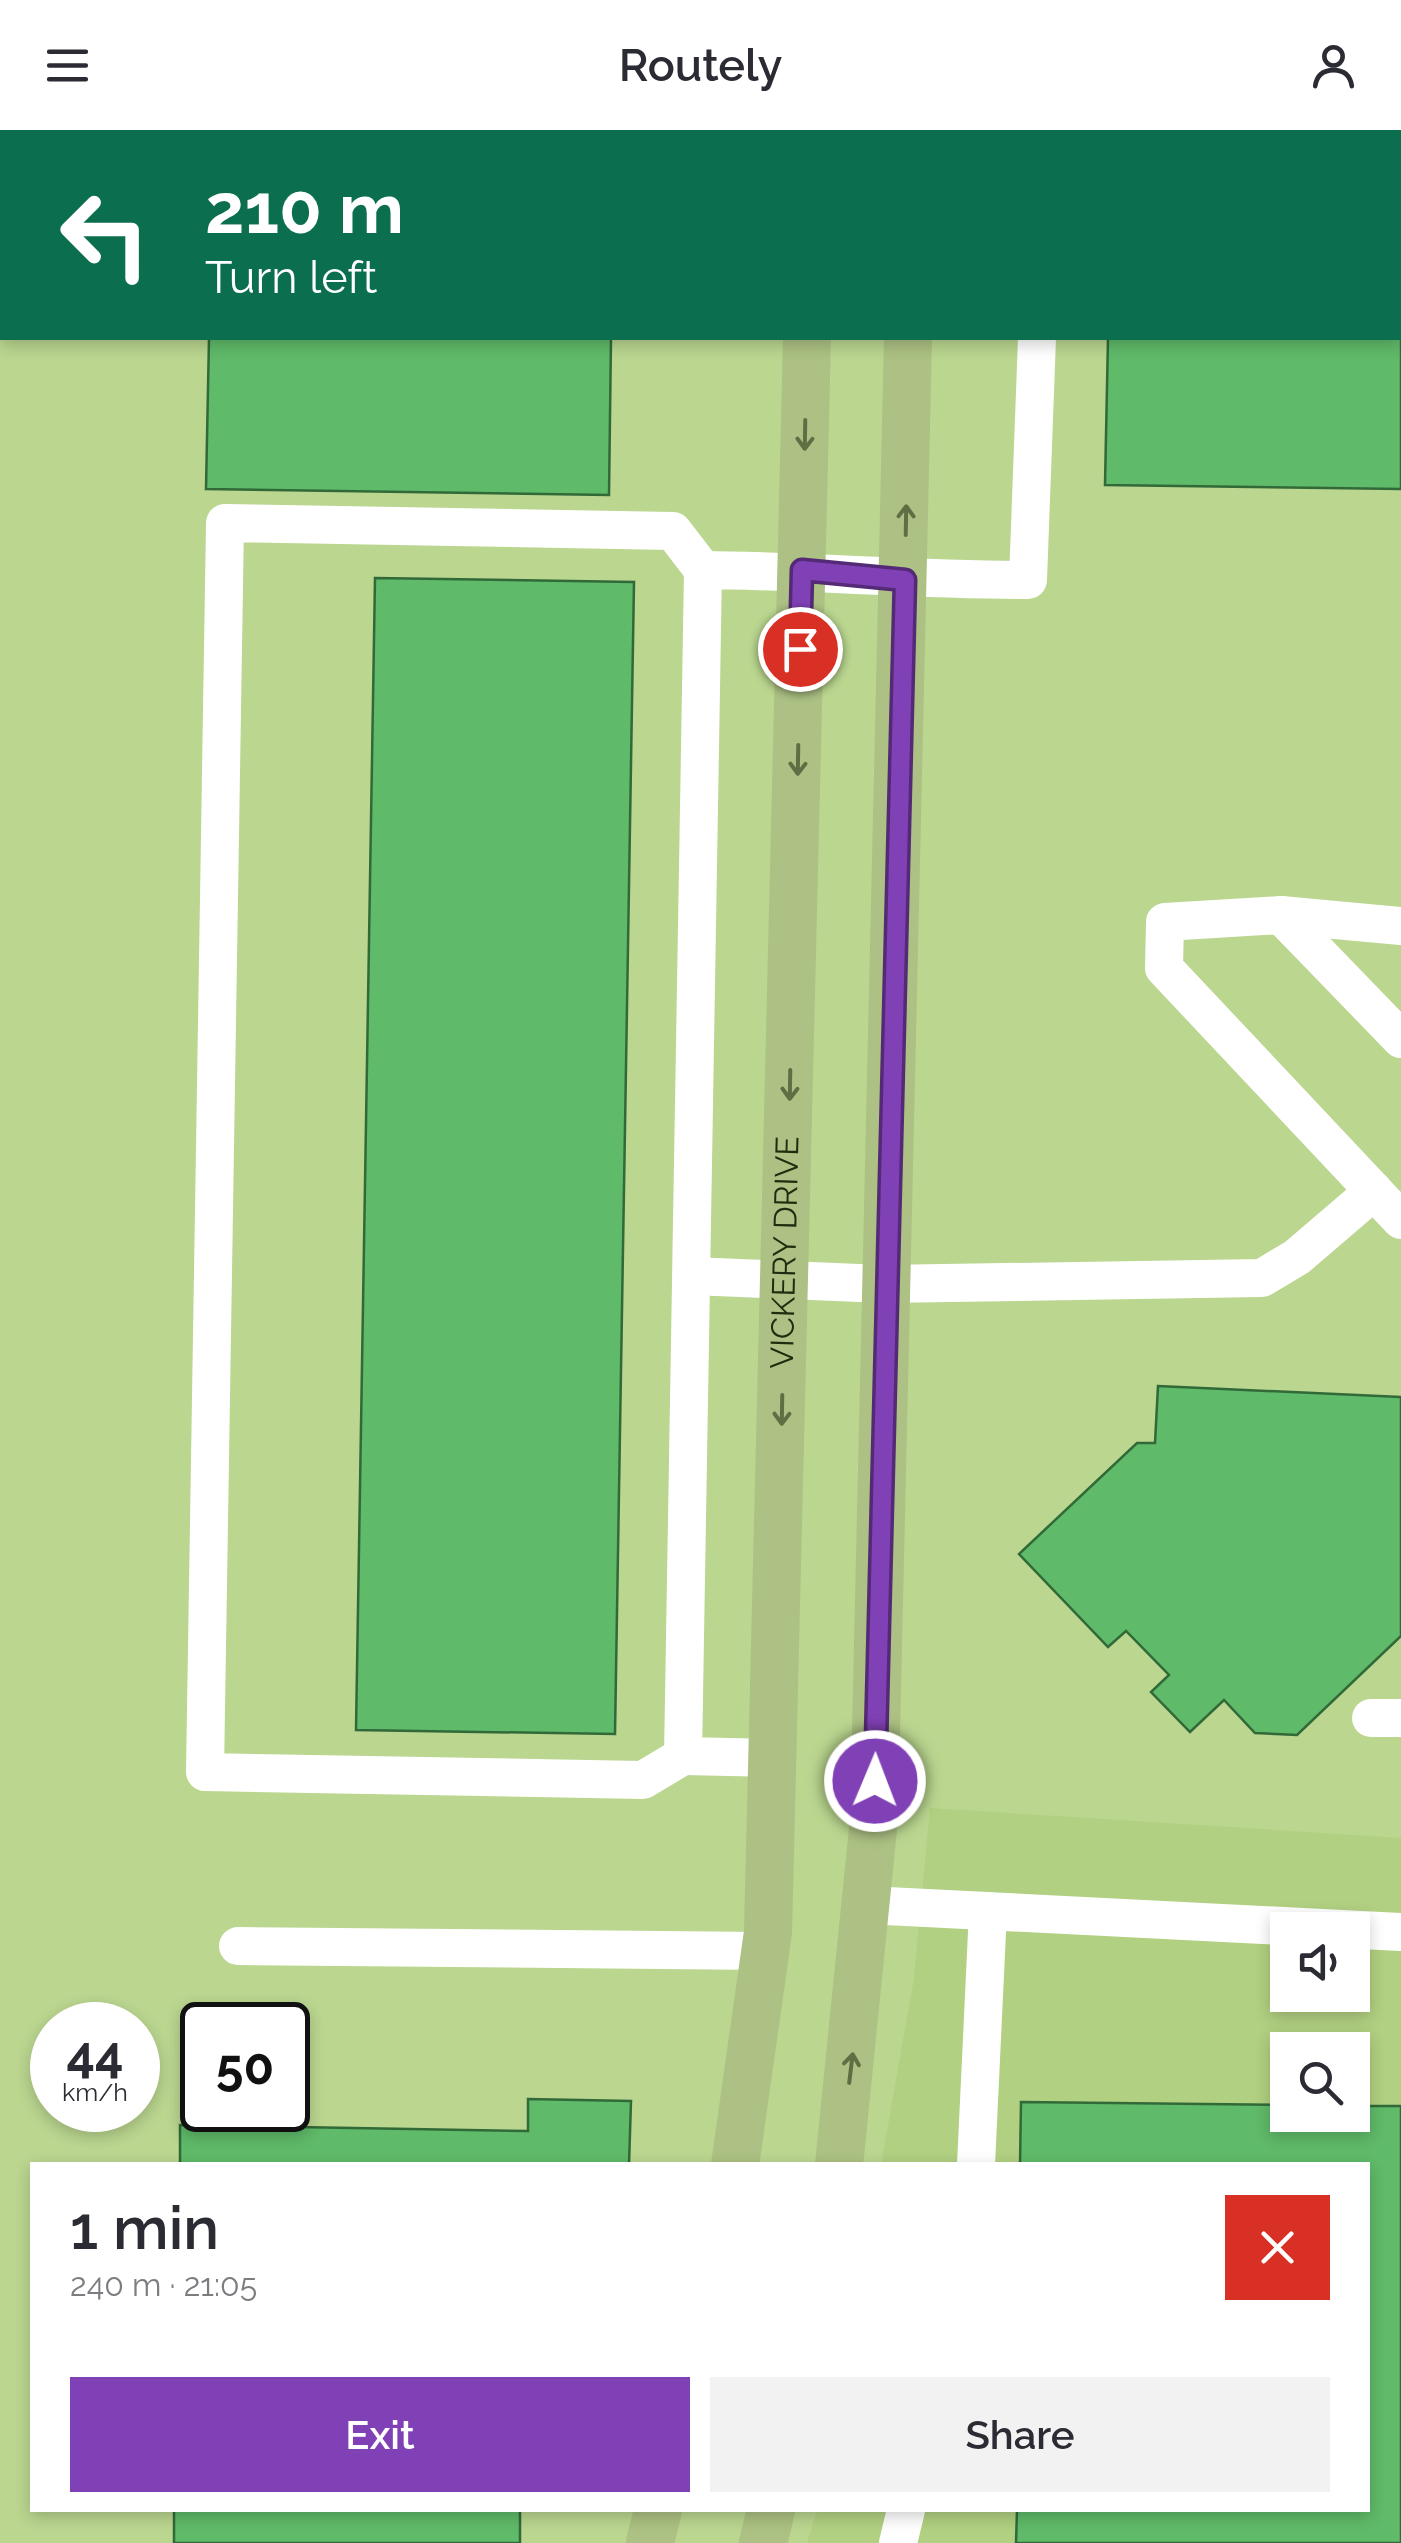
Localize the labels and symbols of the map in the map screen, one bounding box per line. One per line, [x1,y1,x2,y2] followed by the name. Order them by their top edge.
[796,418,814,450] one-way arrow
[896,504,915,536] one-way arrow
[758,607,843,692] pin
[788,743,807,775] one-way arrow
[780,1068,799,1100] one-way arrow
[763,1136,805,1369] street label: VICKERY DRIVE
[772,1393,791,1425] one-way arrow
[823,1729,927,1833] position arrow
[180,2002,310,2132] speed limit sign: 50
[843,2053,861,2085] one-way arrow

